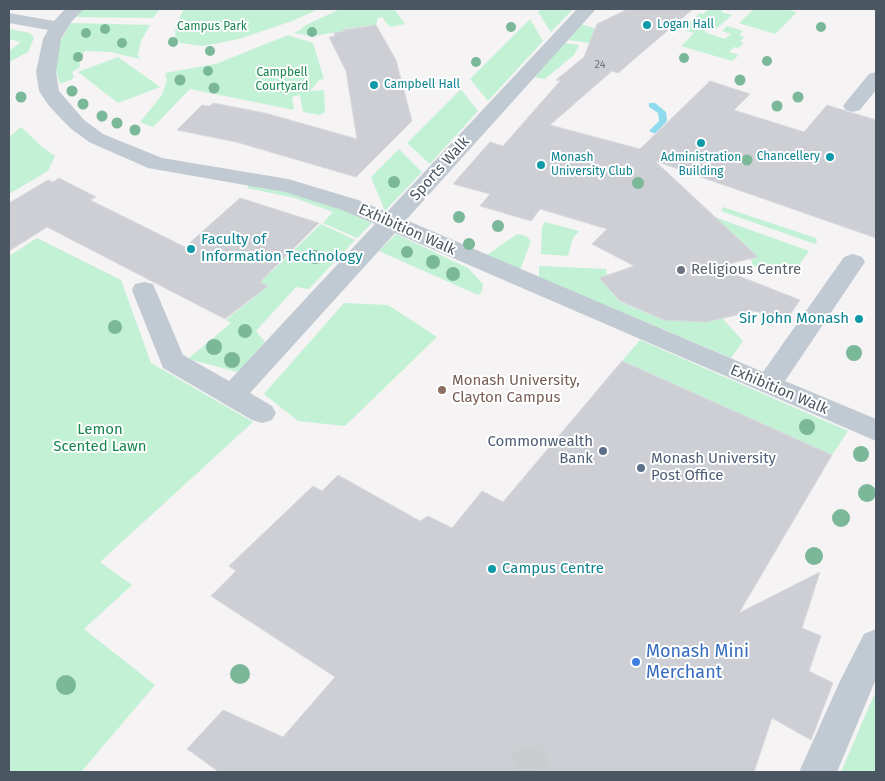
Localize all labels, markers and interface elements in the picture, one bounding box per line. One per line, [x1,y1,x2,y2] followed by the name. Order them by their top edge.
[657,18,714,32] place label: Logan Hall
[641,19,653,31] marker: Logan Hall
[177,20,247,34] park label: Campus Park
[595,58,605,72] house number: 24
[255,66,309,94] park label: Campbell Courtyard
[384,78,460,92] place label: Campbell Hall
[368,79,380,91] marker: Campbell Hall
[407,133,473,205] street label: Sports Walk
[695,137,707,149] marker: Administration Building
[757,150,820,164] place label: Chancellery
[551,151,633,179] place label: Monash University Club
[661,151,741,179] place label: Administration Building
[824,151,836,163] marker: Chancellery
[535,159,547,171] marker: Monash University Club
[356,200,458,260] street label: Exhibition Walk
[201,231,363,266] place label: Faculty of Information Technology
[185,243,197,255] marker: Faculty of Information Technology
[691,261,801,279] place label: Religious Centre
[675,264,687,276] marker: Religious Centre
[739,310,849,328] place label: Sir John Monash
[853,313,865,325] marker: Sir John Monash
[727,361,831,419] street label: Exhibition Walk
[452,372,580,407] place label: Monash University, Clayton Campus
[436,384,448,396] marker: Monash University, Clayton Campus
[53,421,147,456] park label: Lemon Scented Lawn
[487,433,593,468] place label: Commonwealth Bank
[597,445,609,457] marker: Commonwealth Bank
[651,450,776,485] place label: Monash University Post Office
[635,462,647,474] marker: Monash University Post Office
[502,560,604,578] place label: Campus Centre
[486,563,498,575] marker: Campus Centre
[646,641,749,684] place label: Monash Mini Merchant
[630,656,642,668] marker: Monash Mini Merchant

